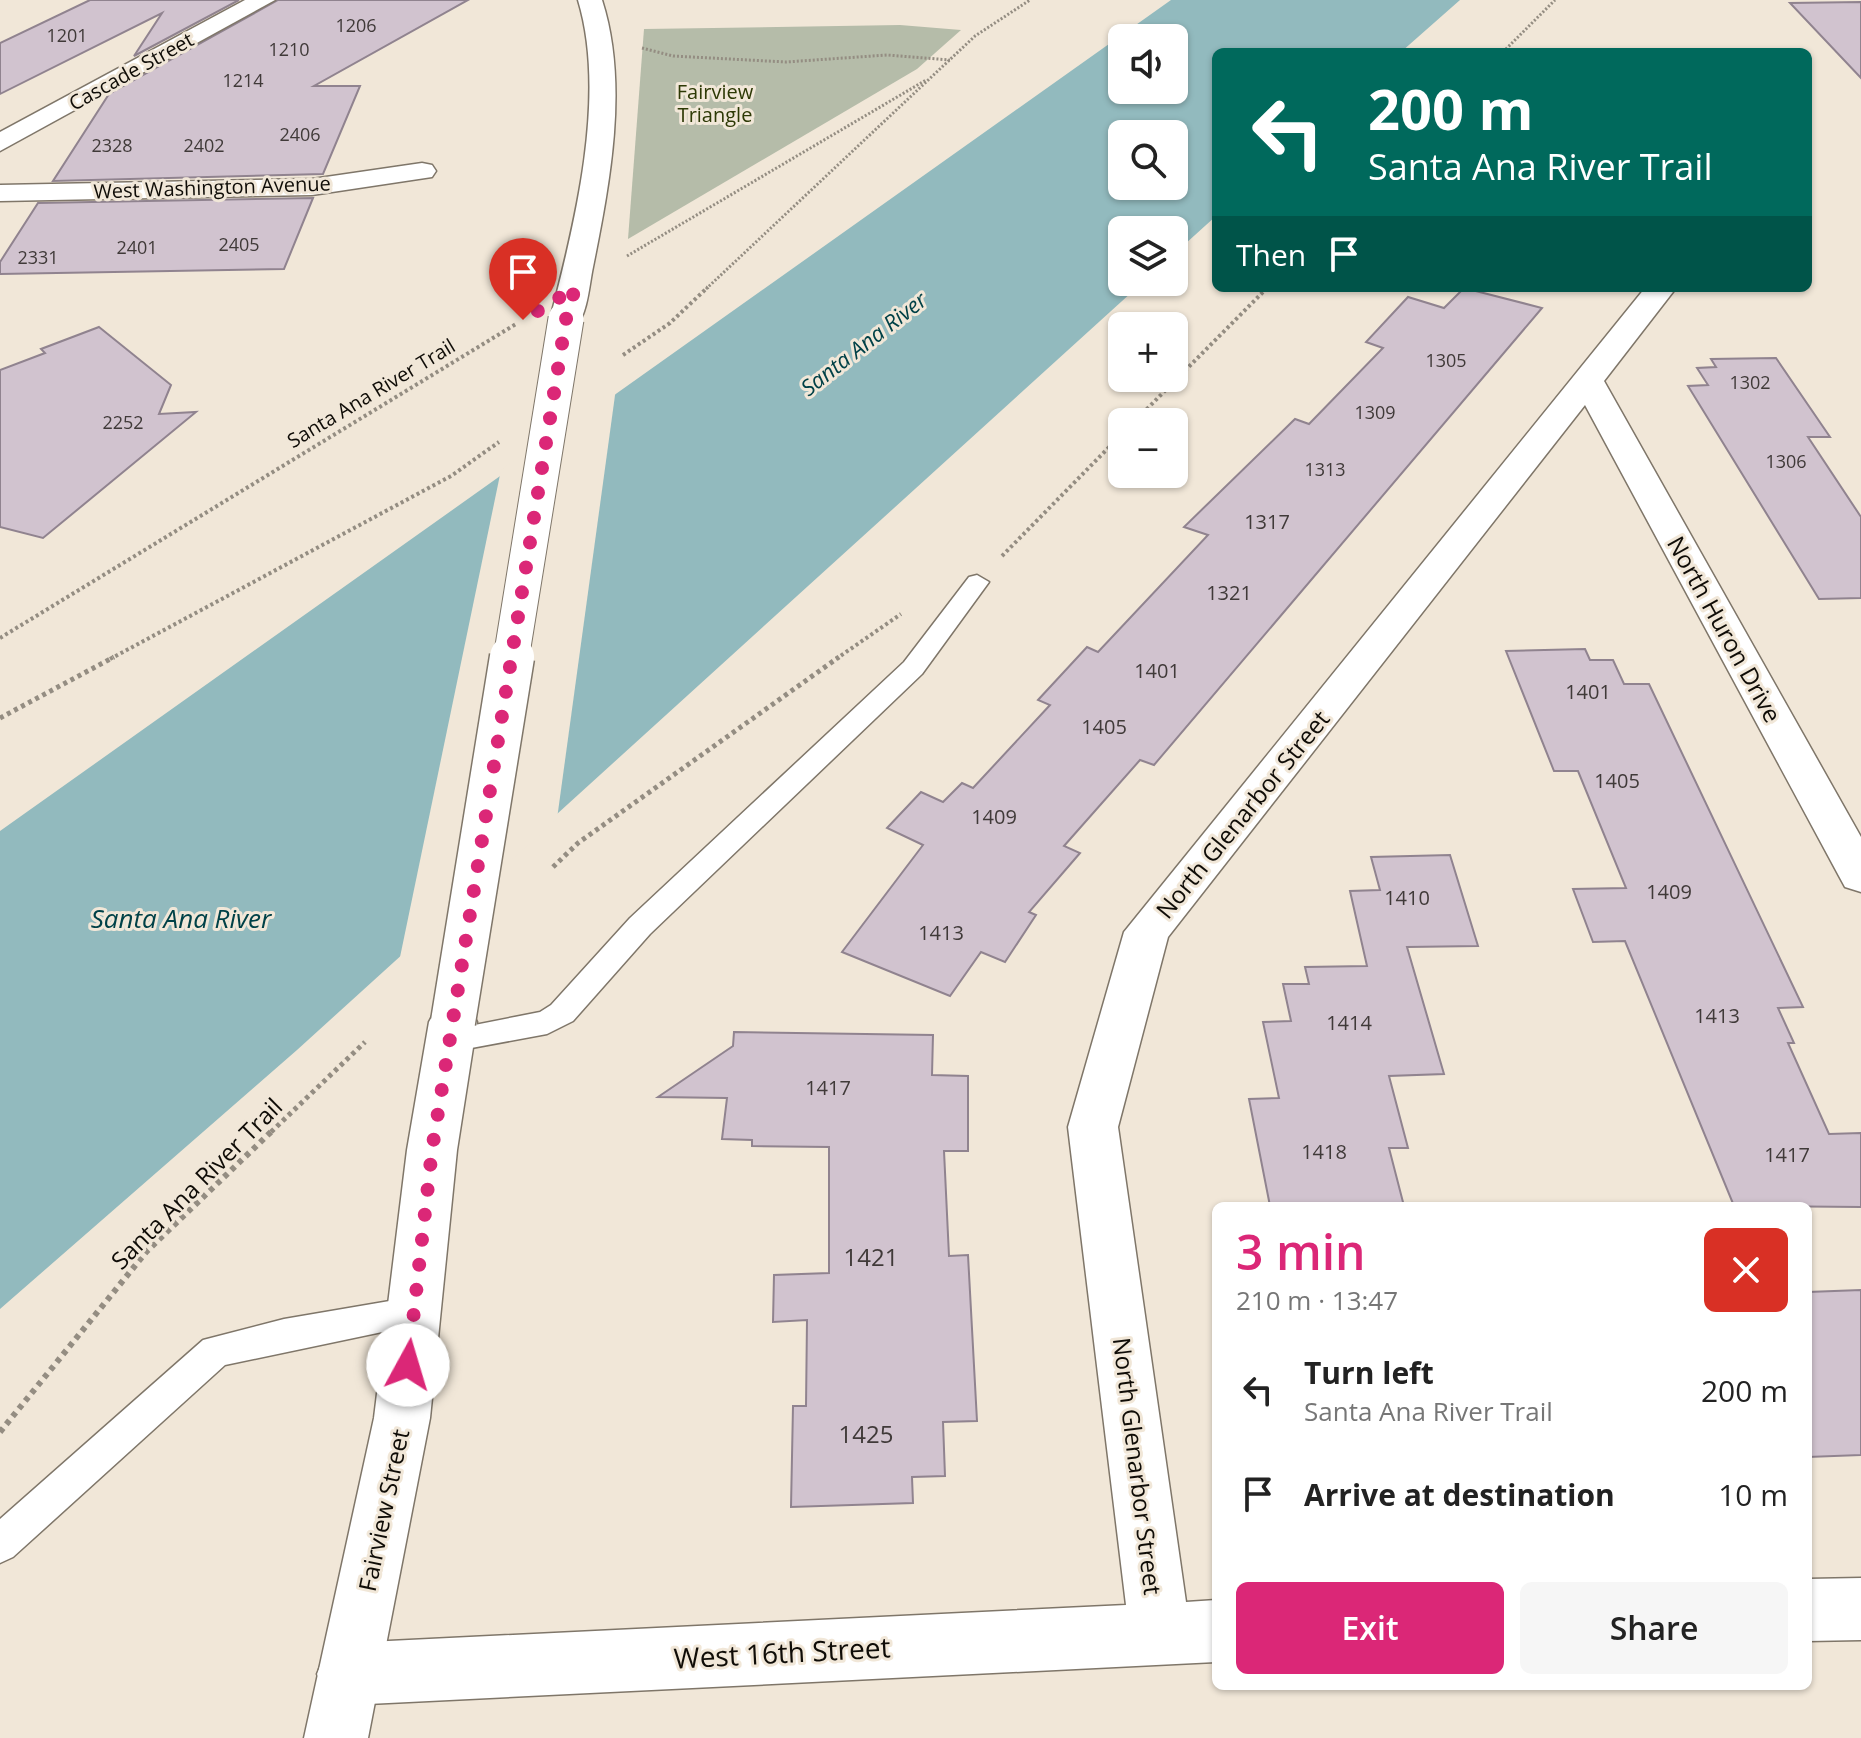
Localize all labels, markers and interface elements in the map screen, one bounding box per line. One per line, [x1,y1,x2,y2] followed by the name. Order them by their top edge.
[335,13,377,37] house number: 1206
[46,23,88,47] house number: 1201
[1108,24,1188,488] map controls
[1108,24,1188,104] button: sound
[64,26,198,116] street label: Cascade Street
[268,37,310,61] house number: 1210
[222,68,264,92] house number: 1214
[1368,70,1534,146] text: 200 m
[677,78,754,128] park label: Fairview Triangle
[1236,80,1340,184] icon: left
[1108,120,1188,200] button: search
[279,122,321,146] house number: 2406
[91,133,133,157] house number: 2328
[183,133,225,157] house number: 2402
[1368,142,1713,191] text: Santa Ana River Trail
[93,169,331,205] street label: West Washington Avenue
[1108,216,1188,296] button: layers
[218,232,260,256] house number: 2405
[1322,232,1366,276] icon: arrive
[1236,234,1306,275] text: Then
[116,235,158,259] house number: 2401
[489,238,557,320] pin
[17,245,59,269] house number: 2331
[501,250,545,294] icon: arrive
[794,283,933,402] water label: Santa Ana River
[1108,312,1188,392] button: +
[282,332,460,454] street label: Santa Ana River Trail
[1425,348,1467,372] house number: 1305
[1729,370,1771,394] house number: 1302
[1354,400,1396,424] house number: 1309
[1108,408,1188,488] button: −
[102,410,144,434] house number: 2252
[1765,449,1807,473] house number: 1306
[1304,457,1346,481] house number: 1313
[1244,508,1290,535] house number: 1317
[1660,530,1790,728] street label: North Huron Drive
[1206,579,1252,606] house number: 1321
[1134,657,1180,684] house number: 1401
[1565,678,1611,705] house number: 1401
[1148,703,1336,925] street label: North Glenarbor Street
[1081,713,1127,740] house number: 1405
[1594,767,1640,794] house number: 1405
[971,803,1017,830] house number: 1409
[1646,878,1692,905] house number: 1409
[1384,884,1430,911] house number: 1410
[91,900,273,936] water label: Santa Ana River
[918,919,964,946] house number: 1413
[1694,1002,1740,1029] house number: 1413
[1326,1009,1372,1036] house number: 1414
[805,1074,851,1101] house number: 1417
[103,1090,289,1276] street label: Santa Ana River Trail
[1301,1138,1347,1165] house number: 1418
[1764,1141,1810,1168] house number: 1417
[1236,1219,1366,1284] text: 3 min
[1704,1228,1788,1312] button: close
[844,1240,898,1273] house number: 1421
[1236,1282,1398,1318] text: 210 m · 13:47
[366,1323,450,1407] position arrow
[1106,1336,1170,1596] street label: North Glenarbor Street
[1304,1352,1434,1393] text: Turn left
[1236,1368,1280,1412] icon: left
[1701,1370,1788,1411] text: 200 m
[1304,1393,1553,1429] text: Santa Ana River Trail
[839,1417,893,1450] house number: 1425
[350,1426,416,1594] street label: Fairview Street
[1236,1472,1280,1516] icon: arrive
[1304,1474,1615,1515] text: Arrive at destination
[1718,1474,1788,1515] text: 10 m
[1236,1582,1504,1674] button: Exit
[1520,1582,1788,1674] button: Share
[673,1627,891,1677] street label: West 16th Street

